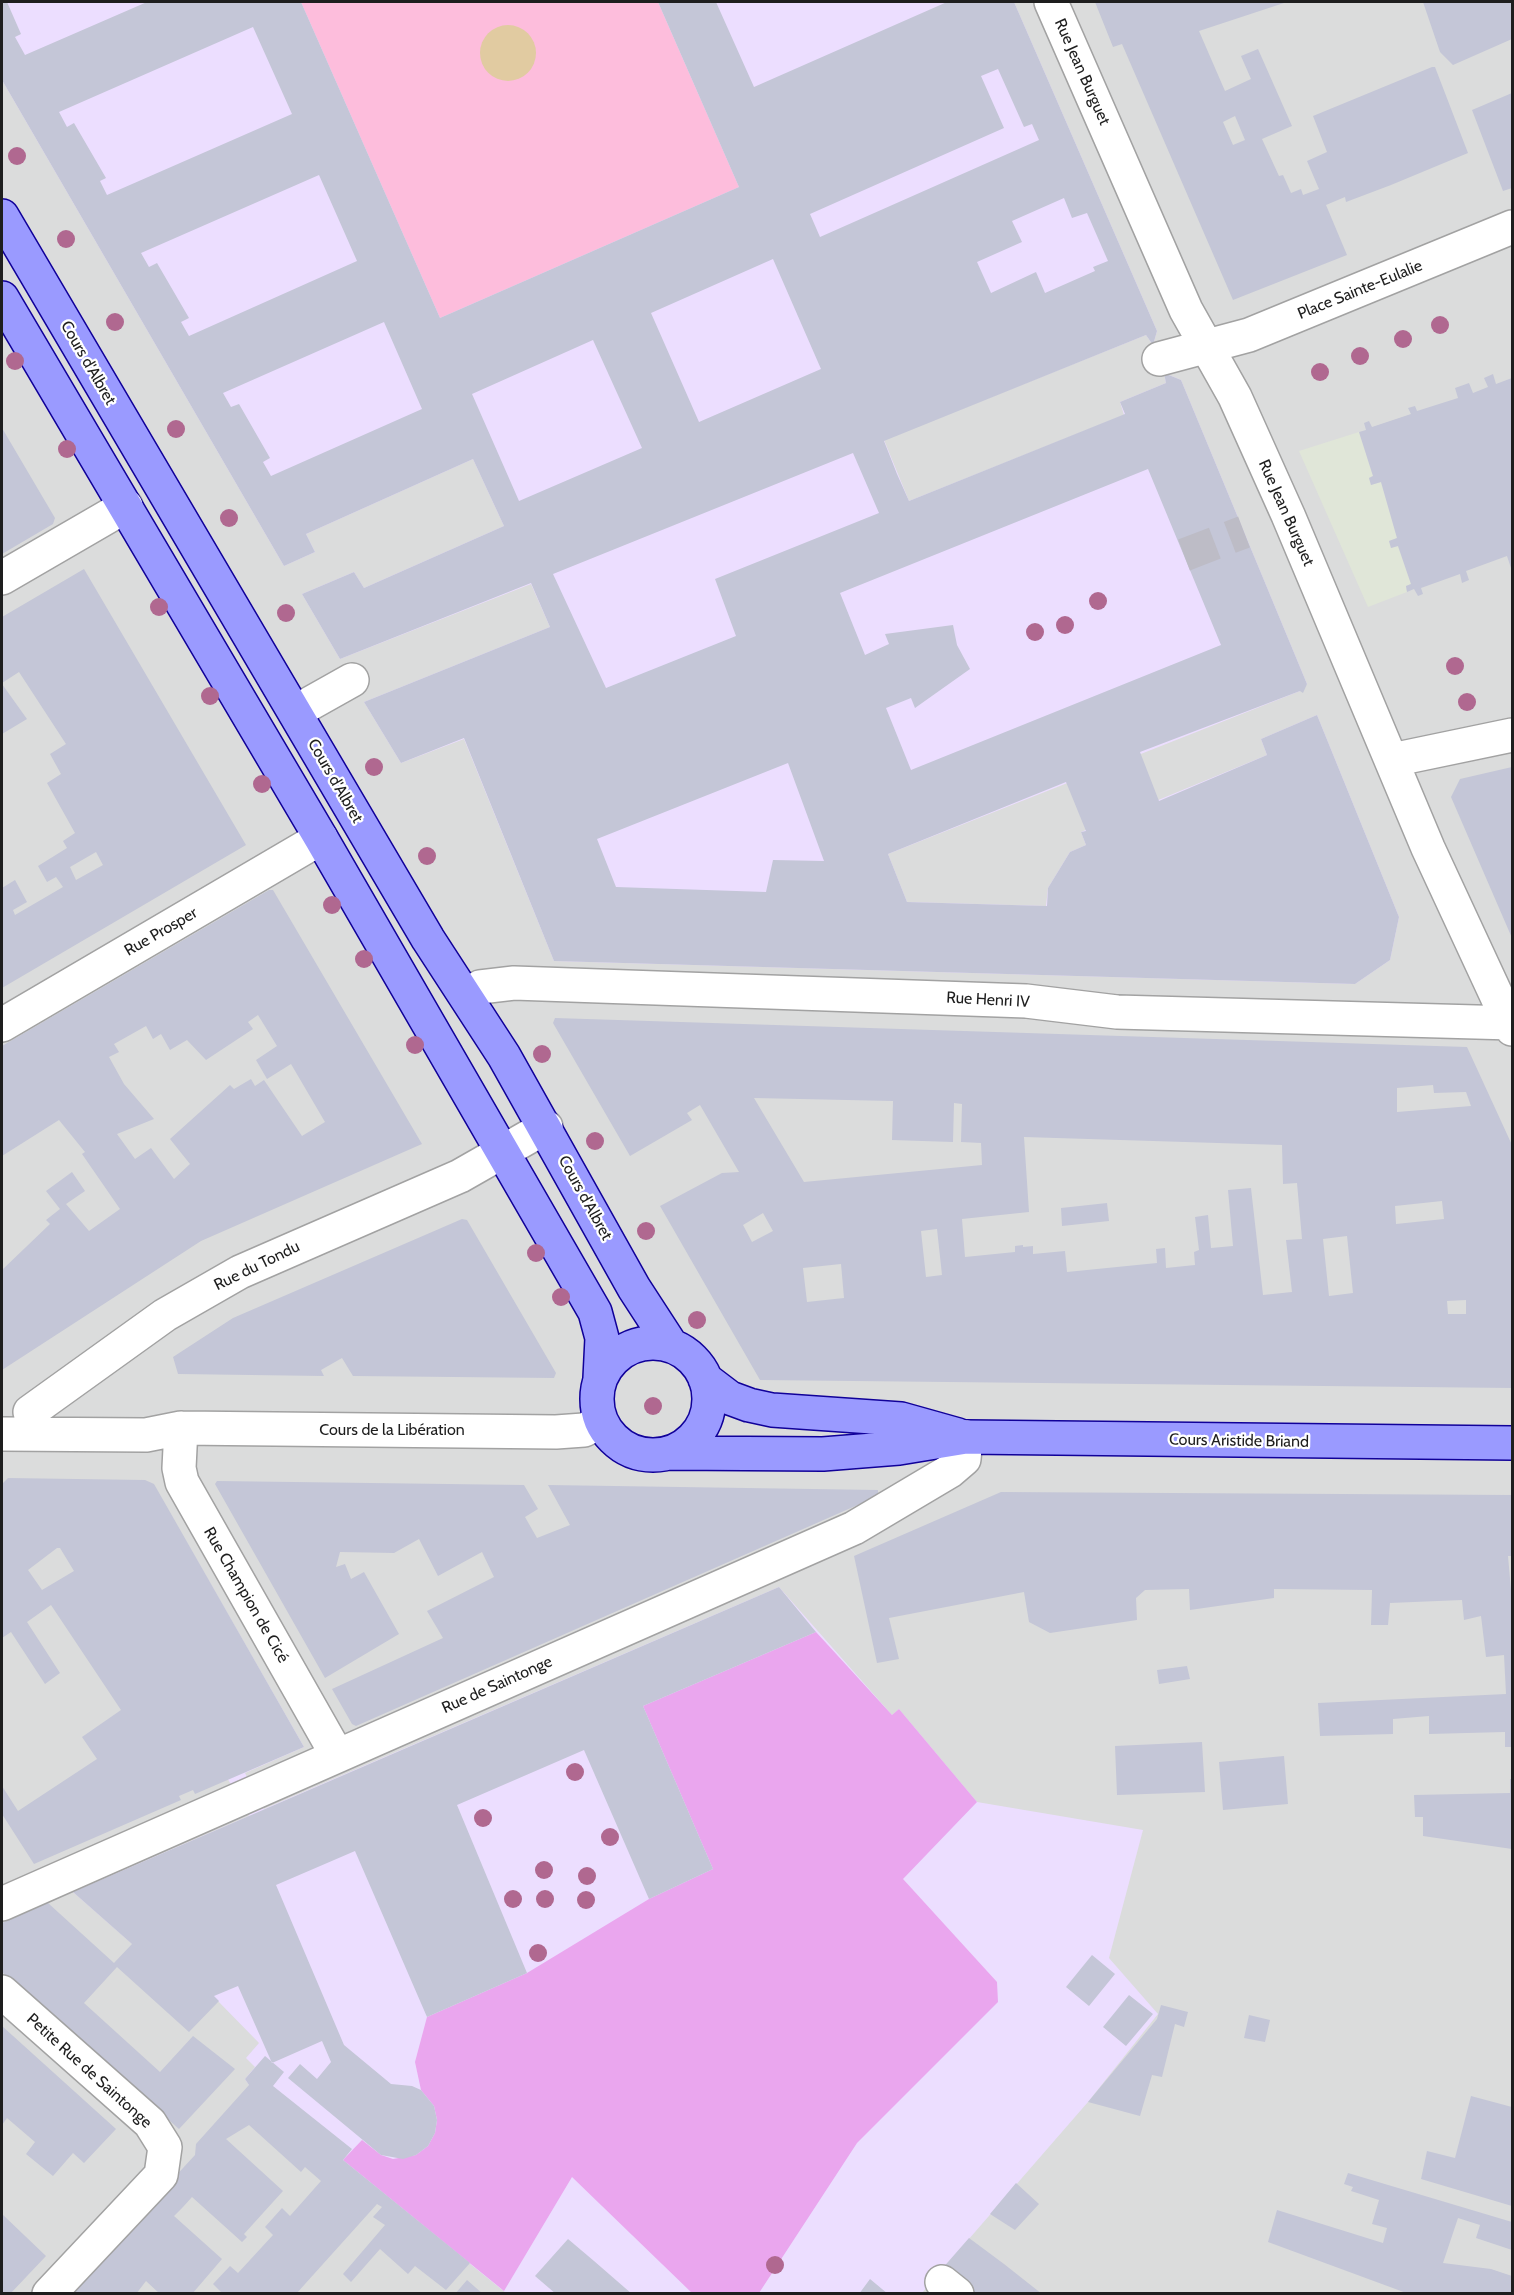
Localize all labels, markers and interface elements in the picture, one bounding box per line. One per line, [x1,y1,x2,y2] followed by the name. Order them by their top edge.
[1050,16,1114,128] street label: Rue Jean Burguet
[1295,256,1425,324] street label: Place Sainte-Eulalie
[56,318,120,408] street label: Cours d'Albret
[1254,457,1318,569] street label: Rue Jean Burguet
[303,736,367,826] street label: Cours d'Albret
[121,903,201,961] street label: Rue Prosper
[946,988,1030,1012] street label: Rue Henri IV
[554,1152,616,1244] street label: Cours d'Albret
[211,1237,303,1295] street label: Rue du Tondu
[319,1420,465,1440] street label: Cours de la Libération
[1169,1430,1309,1452] street label: Cours Aristide Briand
[199,1524,293,1666] street label: Rue Champion de Cicé
[439,1652,555,1718] street label: Rue de Saintonge
[22,2010,156,2132] street label: Petite Rue de Saintonge

